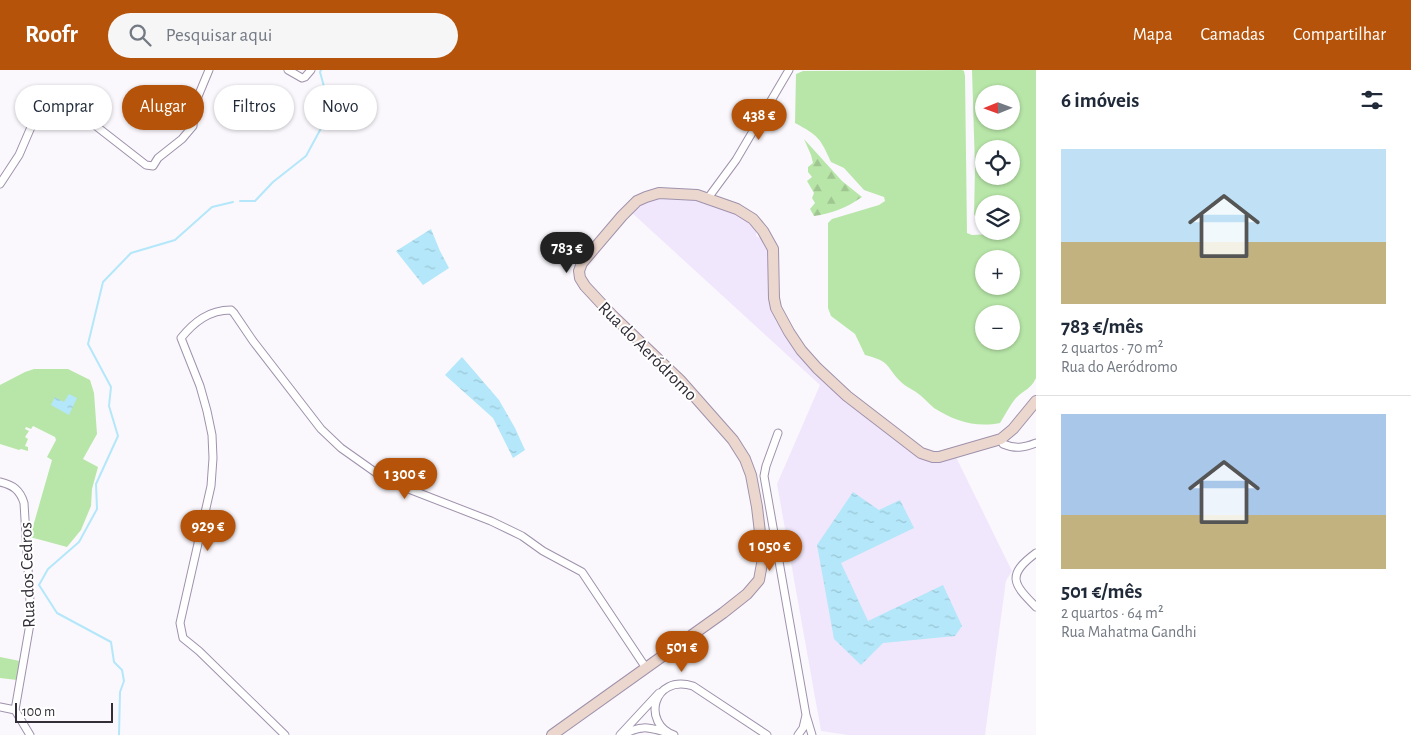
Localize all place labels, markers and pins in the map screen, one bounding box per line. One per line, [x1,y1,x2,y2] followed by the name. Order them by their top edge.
[724,98,794,141] pin: 438 €
[532,232,602,274] pin: 783 €
[359,458,451,500] pin: 1 300 €
[173,510,243,552] pin: 929 €
[724,530,816,572] pin: 1 050 €
[647,630,717,673] pin: 501 €

